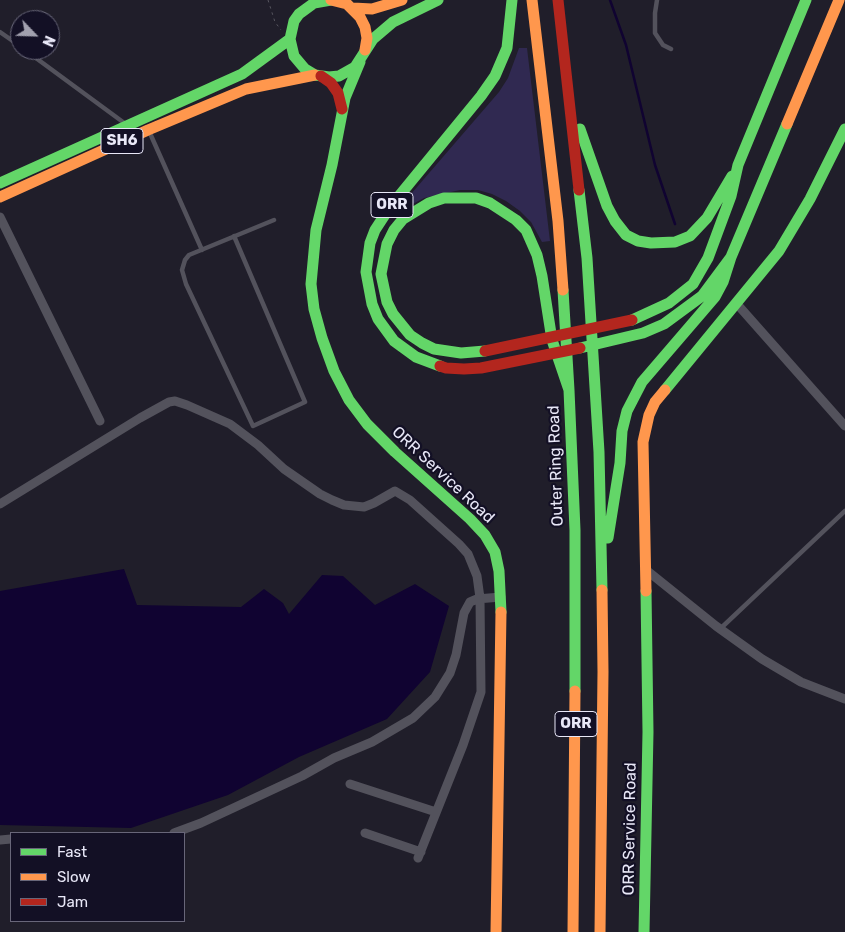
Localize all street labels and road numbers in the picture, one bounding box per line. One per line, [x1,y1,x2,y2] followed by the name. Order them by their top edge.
[101,128,143,154] road number: SH6
[371,192,413,218] road number: ORR
[544,405,568,527] street label: Outer Ring Road
[388,423,498,527] street label: ORR Service Road
[555,712,597,736] road number: ORR
[619,762,641,896] street label: ORR Service Road

